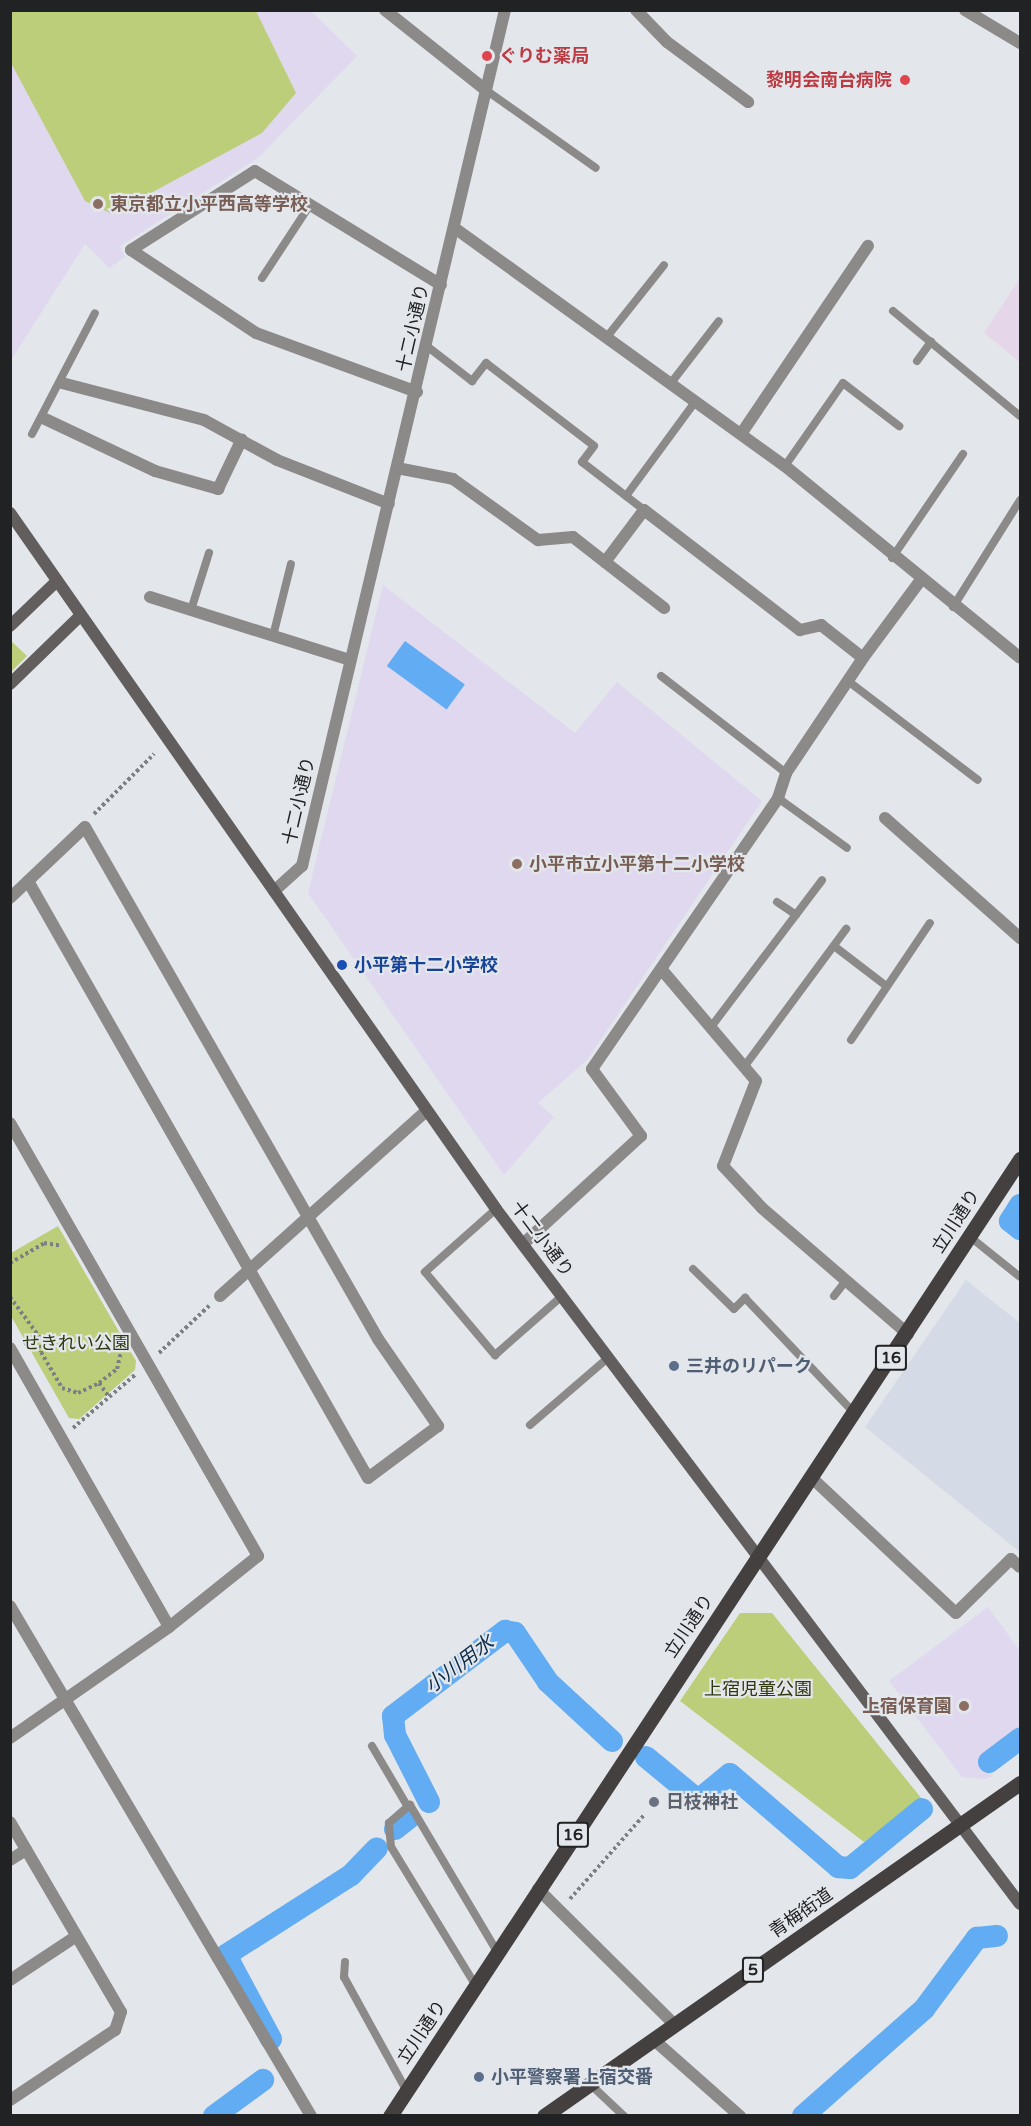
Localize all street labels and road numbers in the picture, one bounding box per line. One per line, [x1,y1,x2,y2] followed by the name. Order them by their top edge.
[392,282,434,374] street label: 十二小通り
[278,755,320,847] street label: 十二小通り
[927,1185,985,1257] street label: 立川通り
[506,1197,578,1281] street label: 十二小通り
[874,1345,908,1371] road number: 16
[660,1590,718,1662] street label: 立川通り
[556,1822,590,1848] road number: 16
[765,1884,837,1942] street label: 青梅街道
[741,1957,765,1983] road number: 5
[393,1996,451,2068] street label: 立川通り

